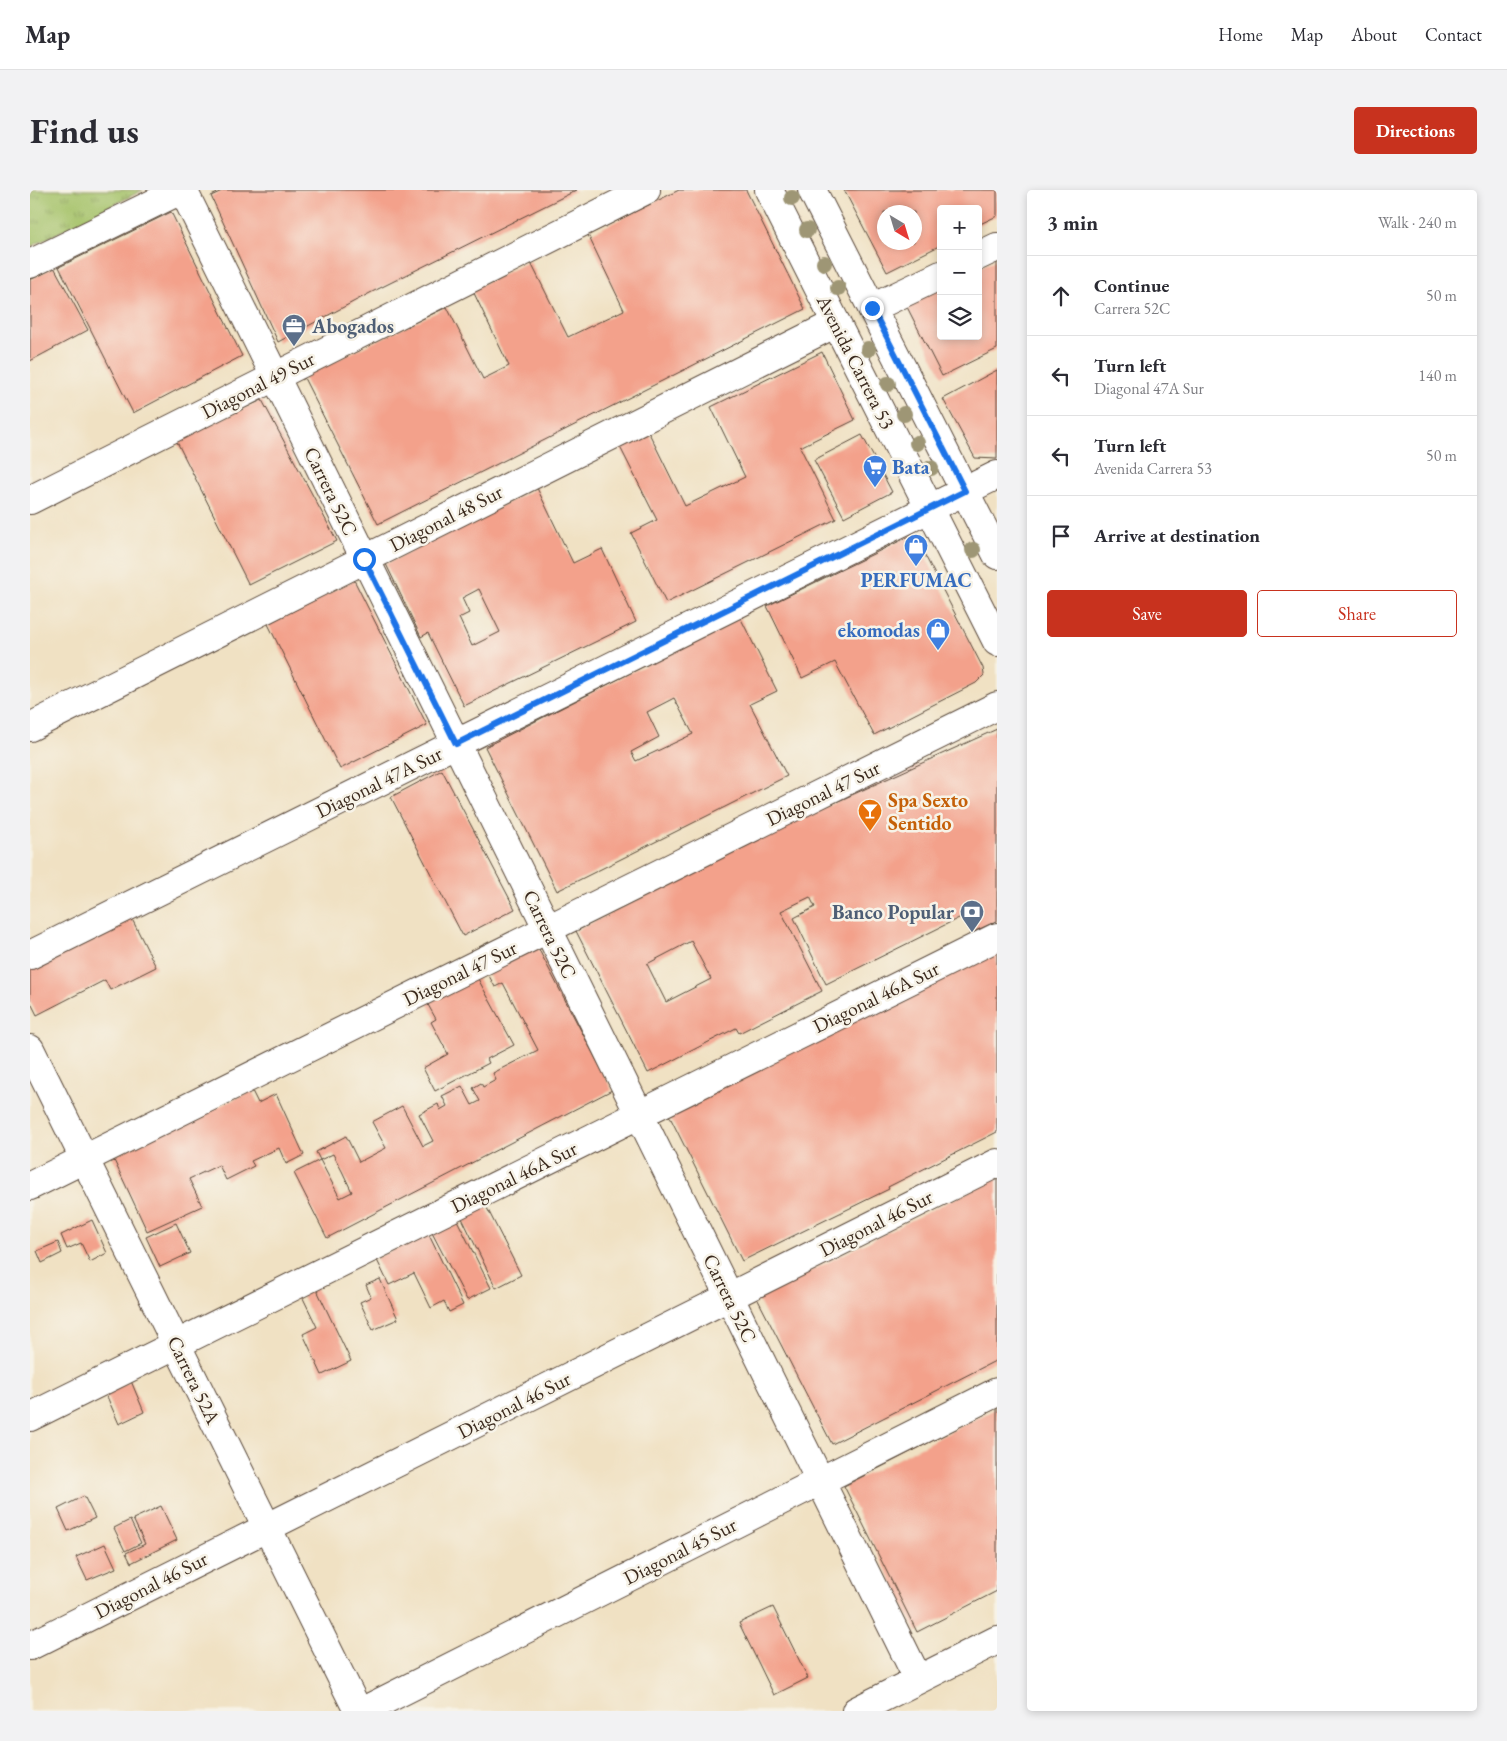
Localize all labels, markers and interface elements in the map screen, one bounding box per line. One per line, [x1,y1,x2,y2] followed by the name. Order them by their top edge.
[25,19,70,50] text: Map
[1218,23,1263,46] text: Home
[1291,23,1323,46] text: Map
[1351,23,1397,46] text: About
[1425,23,1482,46] text: Contact
[1354,107,1477,154] button: Directions
[30,108,139,153] text: Find us
[877,205,922,250] north arrow
[937,205,982,340] map controls
[937,205,982,250] button: +
[1047,209,1098,236] text: 3 min
[1378,212,1457,233] text: Walk · 240 m
[937,250,982,295] button: −
[1094,273,1169,298] text: Continue
[1047,282,1075,310] icon: ahead
[1426,285,1457,306] text: 50 m
[811,290,901,434] street label: Avenida Carrera 53
[937,295,982,340] button: layers
[861,297,884,320] route end
[1094,298,1170,319] text: Carrera 52C
[281,313,307,347] office icon: Abogados
[311,313,394,339] place label: Abogados
[197,345,319,425] street label: Diagonal 49 Sur
[1094,353,1166,378] text: Turn left
[1047,362,1075,390] icon: left
[1418,365,1457,386] text: 140 m
[1094,378,1204,399] text: Diagonal 47A Sur
[1094,433,1166,458] text: Turn left
[298,442,364,540] street label: Carrera 52C
[1047,442,1075,470] icon: left
[1426,445,1457,466] text: 50 m
[862,454,888,488] supermarket icon: Bata
[892,454,930,480] place label: Bata
[1094,458,1212,479] text: Avenida Carrera 53
[385,478,507,558] street label: Diagonal 48 Sur
[1047,522,1075,550] icon: arrive
[1094,523,1260,548] text: Arrive at destination
[903,533,929,567] shop icon: PERFUMAC
[353,548,376,571] route start
[860,567,972,593] place label: PERFUMAC
[1047,590,1247,637] button: Save
[1257,590,1457,637] button: Share
[838,617,920,643] place label: ekomodas
[925,617,951,651] shop icon: ekomodas
[312,740,447,824] street label: Diagonal 47A Sur
[762,754,885,832] street label: Diagonal 47 Sur
[888,787,968,836] place label: Spa Sexto Sentido
[857,798,883,832] bar icon: Spa Sexto Sentido
[517,885,583,983] street label: Carrera 52C
[832,899,955,925] place label: Banco Popular
[959,899,985,933] bank icon: Banco Popular
[399,934,522,1012] street label: Diagonal 47 Sur
[809,955,944,1039] street label: Diagonal 46A Sur
[447,1135,582,1219] street label: Diagonal 46A Sur
[815,1183,937,1263] street label: Diagonal 46 Sur
[697,1249,763,1347] street label: Carrera 52C
[161,1332,227,1429] street label: Carrera 52A
[453,1365,575,1445] street label: Diagonal 46 Sur
[619,1511,741,1591] street label: Diagonal 45 Sur
[90,1545,212,1625] street label: Diagonal 46 Sur

